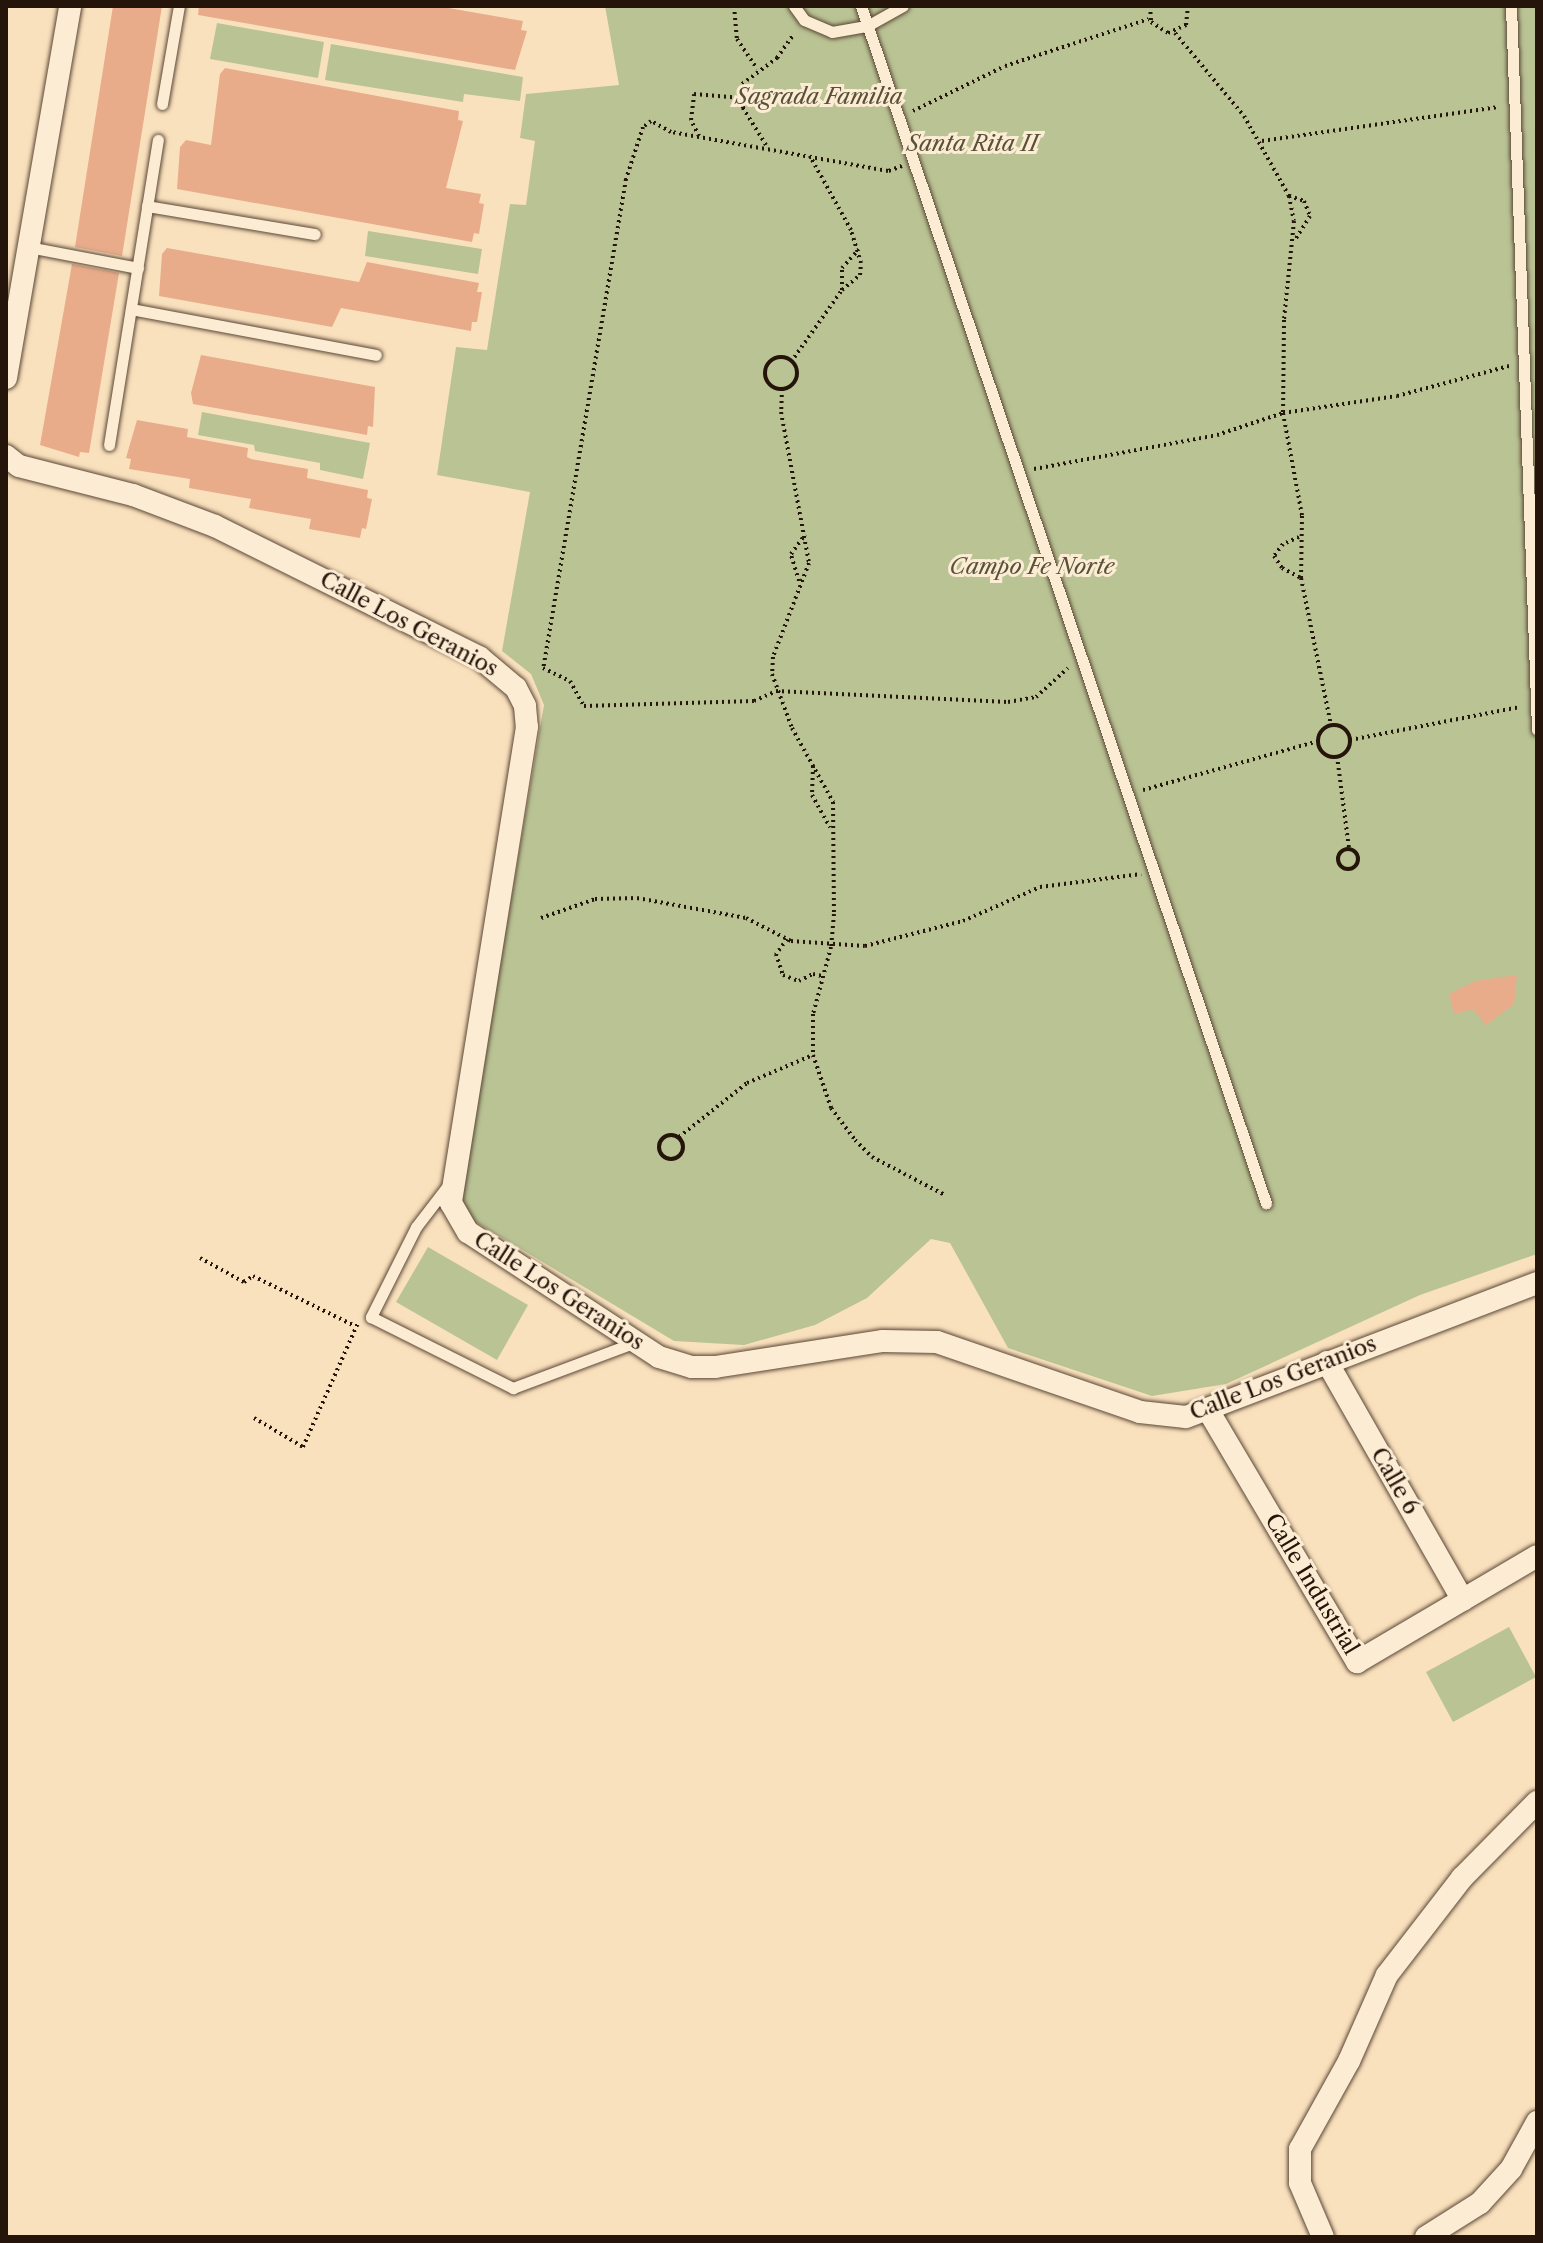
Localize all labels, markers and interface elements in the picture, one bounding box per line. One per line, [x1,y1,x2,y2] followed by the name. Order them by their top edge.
[735,84,903,110] park label: Sagrada Familia
[907,131,1037,157] park label: Santa Rita II
[950,554,1114,580] park label: Campo Fe Norte
[316,566,502,682] street label: Calle Los Geranios
[469,1226,649,1356] street label: Calle Los Geranios
[1186,1330,1380,1426] street label: Calle Los Geranios
[1365,1443,1425,1519] street label: Calle 6
[1259,1509,1365,1659] street label: Calle Industrial

